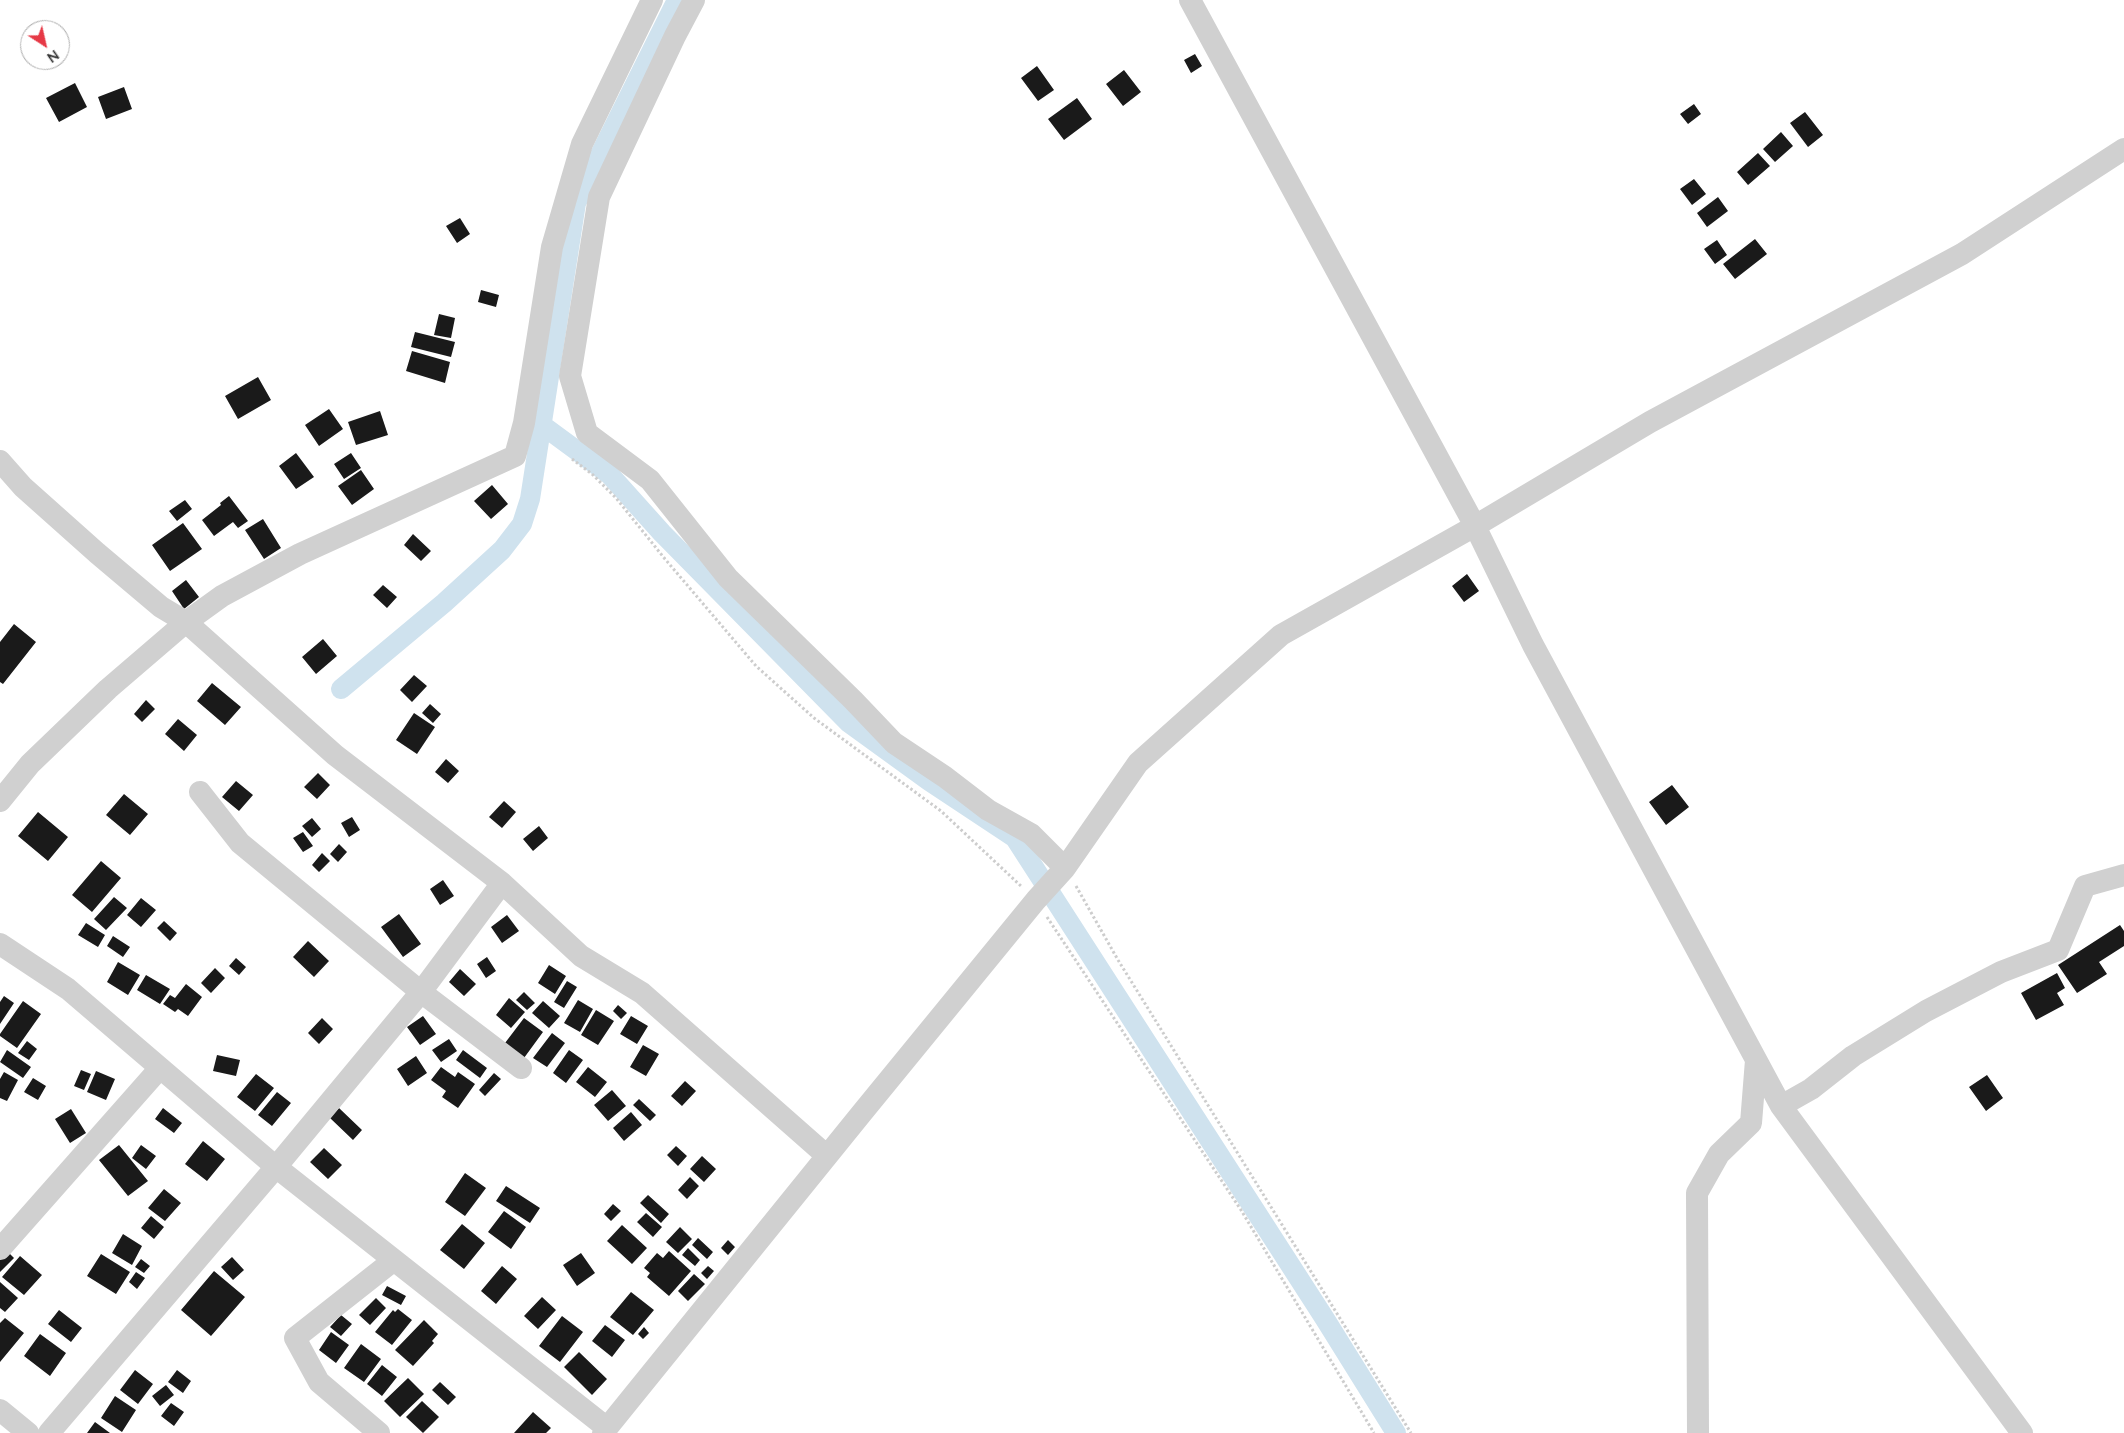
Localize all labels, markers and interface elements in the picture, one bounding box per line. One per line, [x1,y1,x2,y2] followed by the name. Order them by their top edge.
[20,20,70,70] north arrow
[44,47,63,67] text: N

